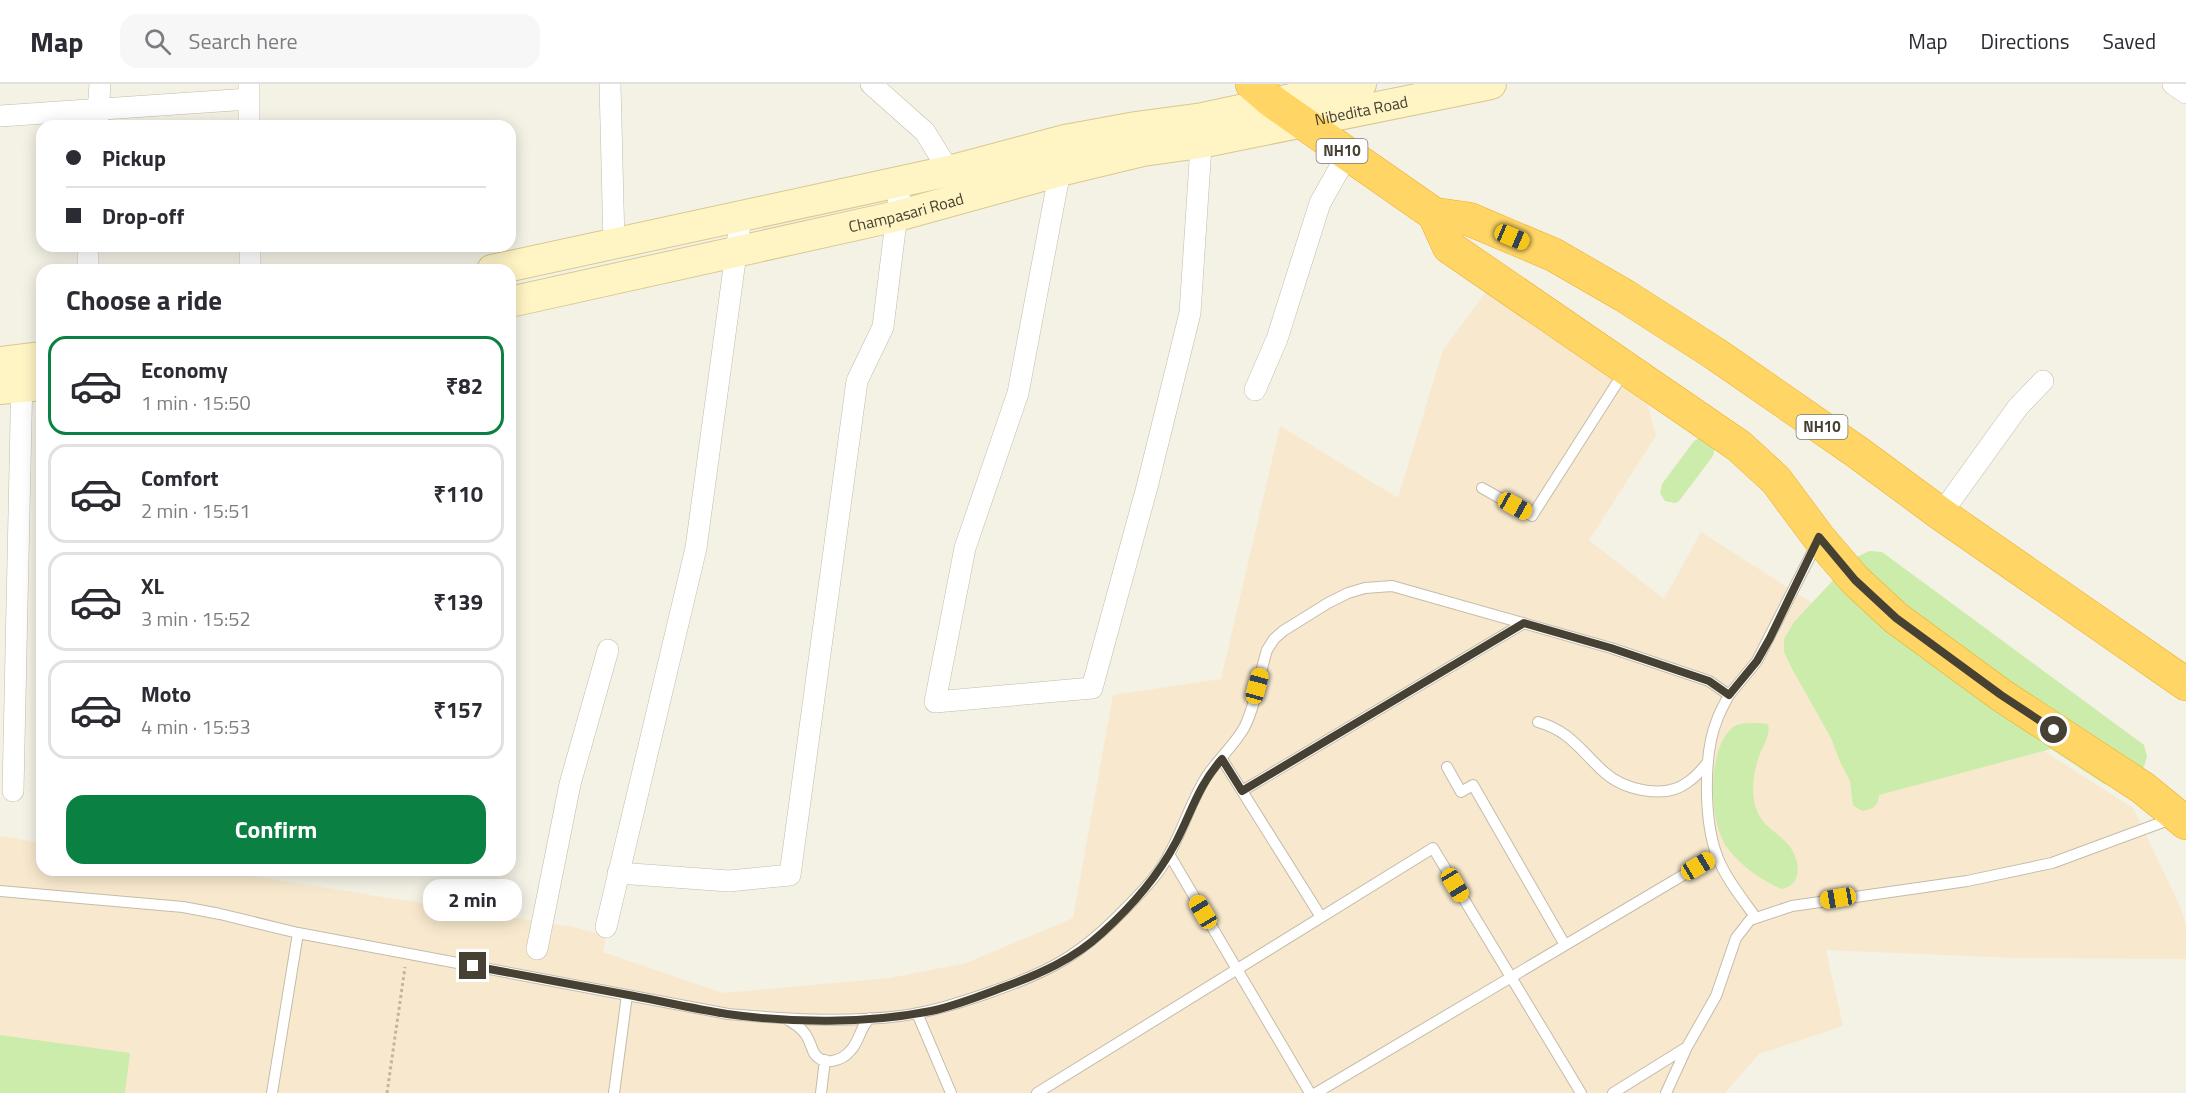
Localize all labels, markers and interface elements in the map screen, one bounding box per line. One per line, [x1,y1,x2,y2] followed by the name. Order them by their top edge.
[120,14,540,68] search box
[30,20,84,63] text: Map
[189,24,298,58] text: Search here
[141,25,174,58] icon: search
[1908,25,1948,57] text: Map
[1981,25,2070,57] text: Directions
[2103,25,2156,57] text: Saved
[1312,89,1410,131] street label: Nibedita Road
[1316,139,1368,163] road number: NH10
[102,141,166,175] text: Pickup
[846,186,966,238] street label: Champasari Road
[102,199,184,233] text: Drop-off
[1492,222,1532,252] car
[66,279,222,320] text: Choose a ride
[141,353,228,387] text: Economy
[69,359,123,413] icon: car
[446,369,483,403] text: ₹82
[141,387,251,418] text: 1 min · 15:50
[1796,415,1848,439] road number: NH10
[141,461,219,495] text: Comfort
[69,467,123,521] icon: car
[433,477,483,511] text: ₹110
[1495,489,1535,523] car
[141,495,251,526] text: 2 min · 15:51
[141,569,164,603] text: XL
[69,575,123,629] icon: car
[433,585,483,619] text: ₹139
[141,603,251,634] text: 3 min · 15:52
[1244,666,1270,706] car
[141,677,191,711] text: Moto
[69,683,123,737] icon: car
[433,693,483,727] text: ₹157
[141,711,251,742] text: 4 min · 15:53
[2040,716,2067,743] route start
[66,795,486,864] button: Confirm
[1678,849,1718,883] car
[1438,865,1472,905] car
[424,879,522,921] callout: 2 min
[448,884,497,915] text: 2 min
[1819,886,1857,910] car
[1186,892,1220,932] car
[459,952,486,979] route end

